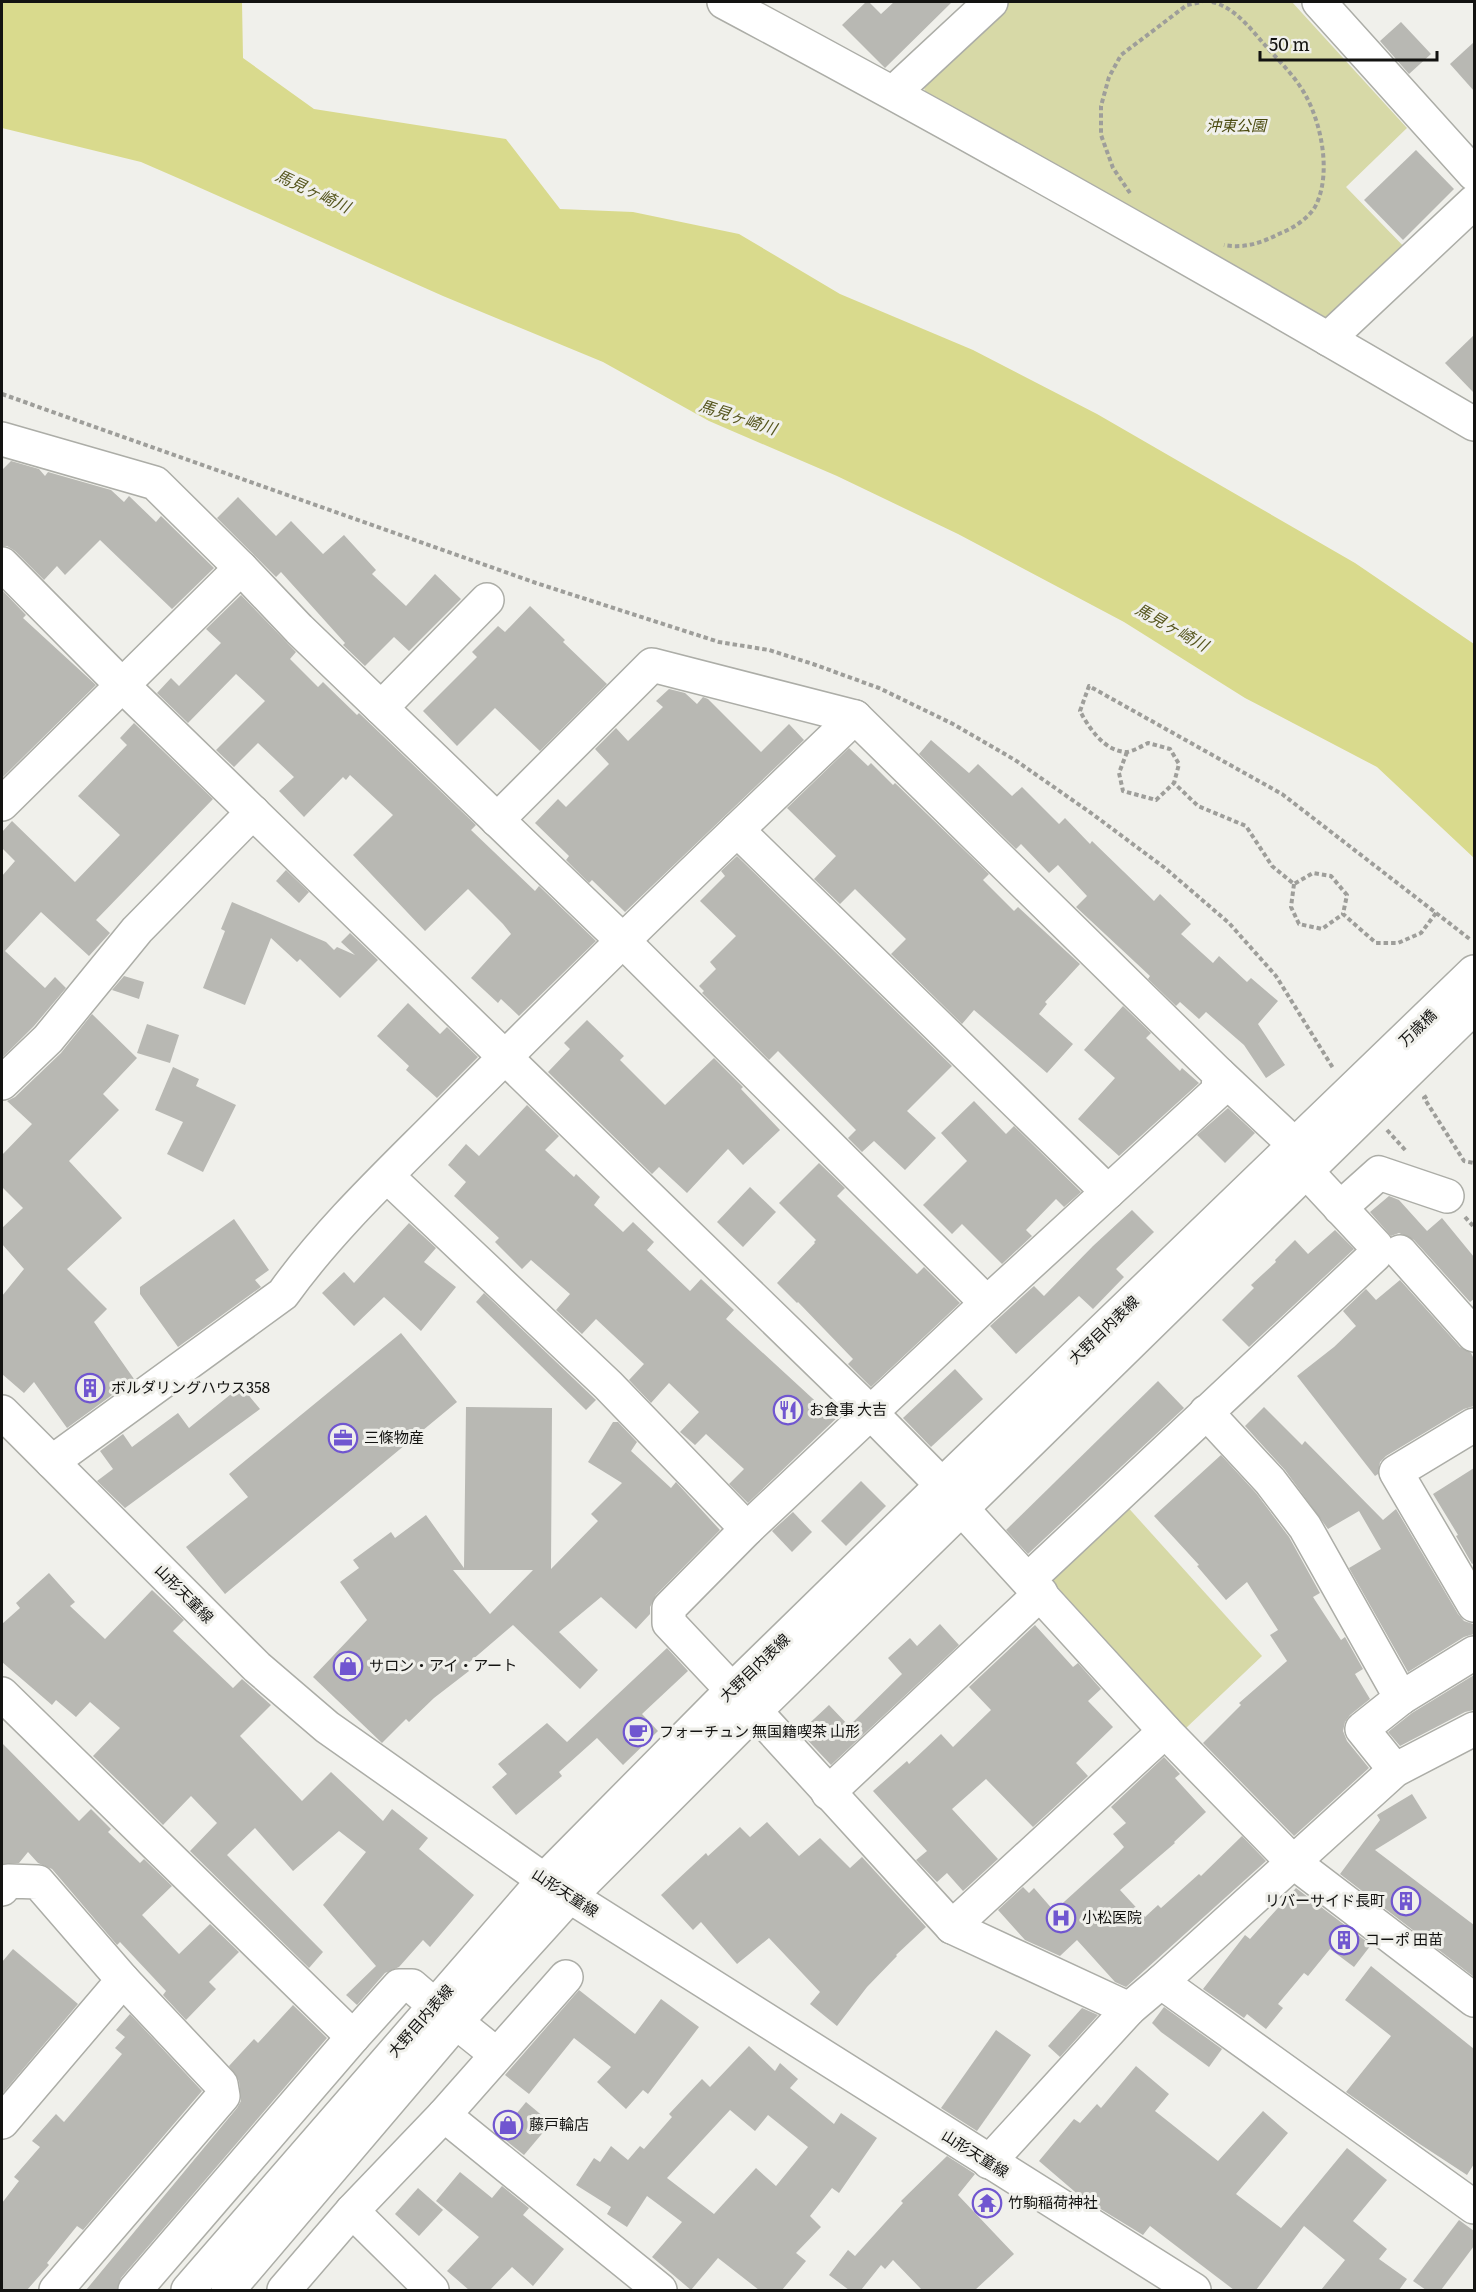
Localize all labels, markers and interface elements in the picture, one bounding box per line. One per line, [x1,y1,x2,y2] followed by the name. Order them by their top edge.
[1260,24,1437,62] scale bar
[1269,30,1310,57] text: 50 m
[1206,113,1268,136] park label: 沖東公園
[272,162,357,219] water label: 馬見ヶ崎川
[697,392,782,440] water label: 馬見ヶ崎川
[1132,596,1215,657] water label: 馬見ヶ崎川
[1393,1003,1441,1051] street label: 万歳橋
[1063,1289,1143,1368] street label: 大野目内表線
[74,1372,106,1404] building icon: ボルダリングハウス358
[111,1375,270,1398] place label: ボルダリングハウス358
[772,1394,804,1426] restaurant icon: お食事 大吉
[809,1397,887,1420] place label: お食事 大吉
[327,1422,359,1454] office icon: 三條物産
[364,1425,424,1448] place label: 三條物産
[150,1558,220,1628] street label: 山形天童線
[714,1627,794,1706] street label: 大野目内表線
[332,1650,364,1682] shop icon: サロン・アイ・アート
[369,1653,517,1676] place label: サロン・アイ・アート
[622,1716,654,1748] cafe icon: フォーチュン 無国籍喫茶 山形
[659,1719,860,1742] place label: フォーチュン 無国籍喫茶 山形
[528,1862,604,1922] street label: 山形天童線
[1390,1885,1422,1917] building icon: リバーサイド長町
[1265,1888,1385,1911] place label: リバーサイド長町
[1045,1902,1077,1934] hospital icon: 小松医院
[1082,1905,1142,1928] place label: 小松医院
[1328,1924,1360,1956] building icon: コーポ 田苗
[1365,1927,1443,1950] place label: コーポ 田苗
[382,1979,458,2062] street label: 大野目内表線
[492,2109,524,2141] shop icon: 藤戸輪店
[529,2112,589,2135] place label: 藤戸輪店
[938,2123,1014,2182] street label: 山形天童線
[971,2187,1003,2219] temple icon: 竹駒稲荷神社
[1008,2190,1098,2213] place label: 竹駒稲荷神社

